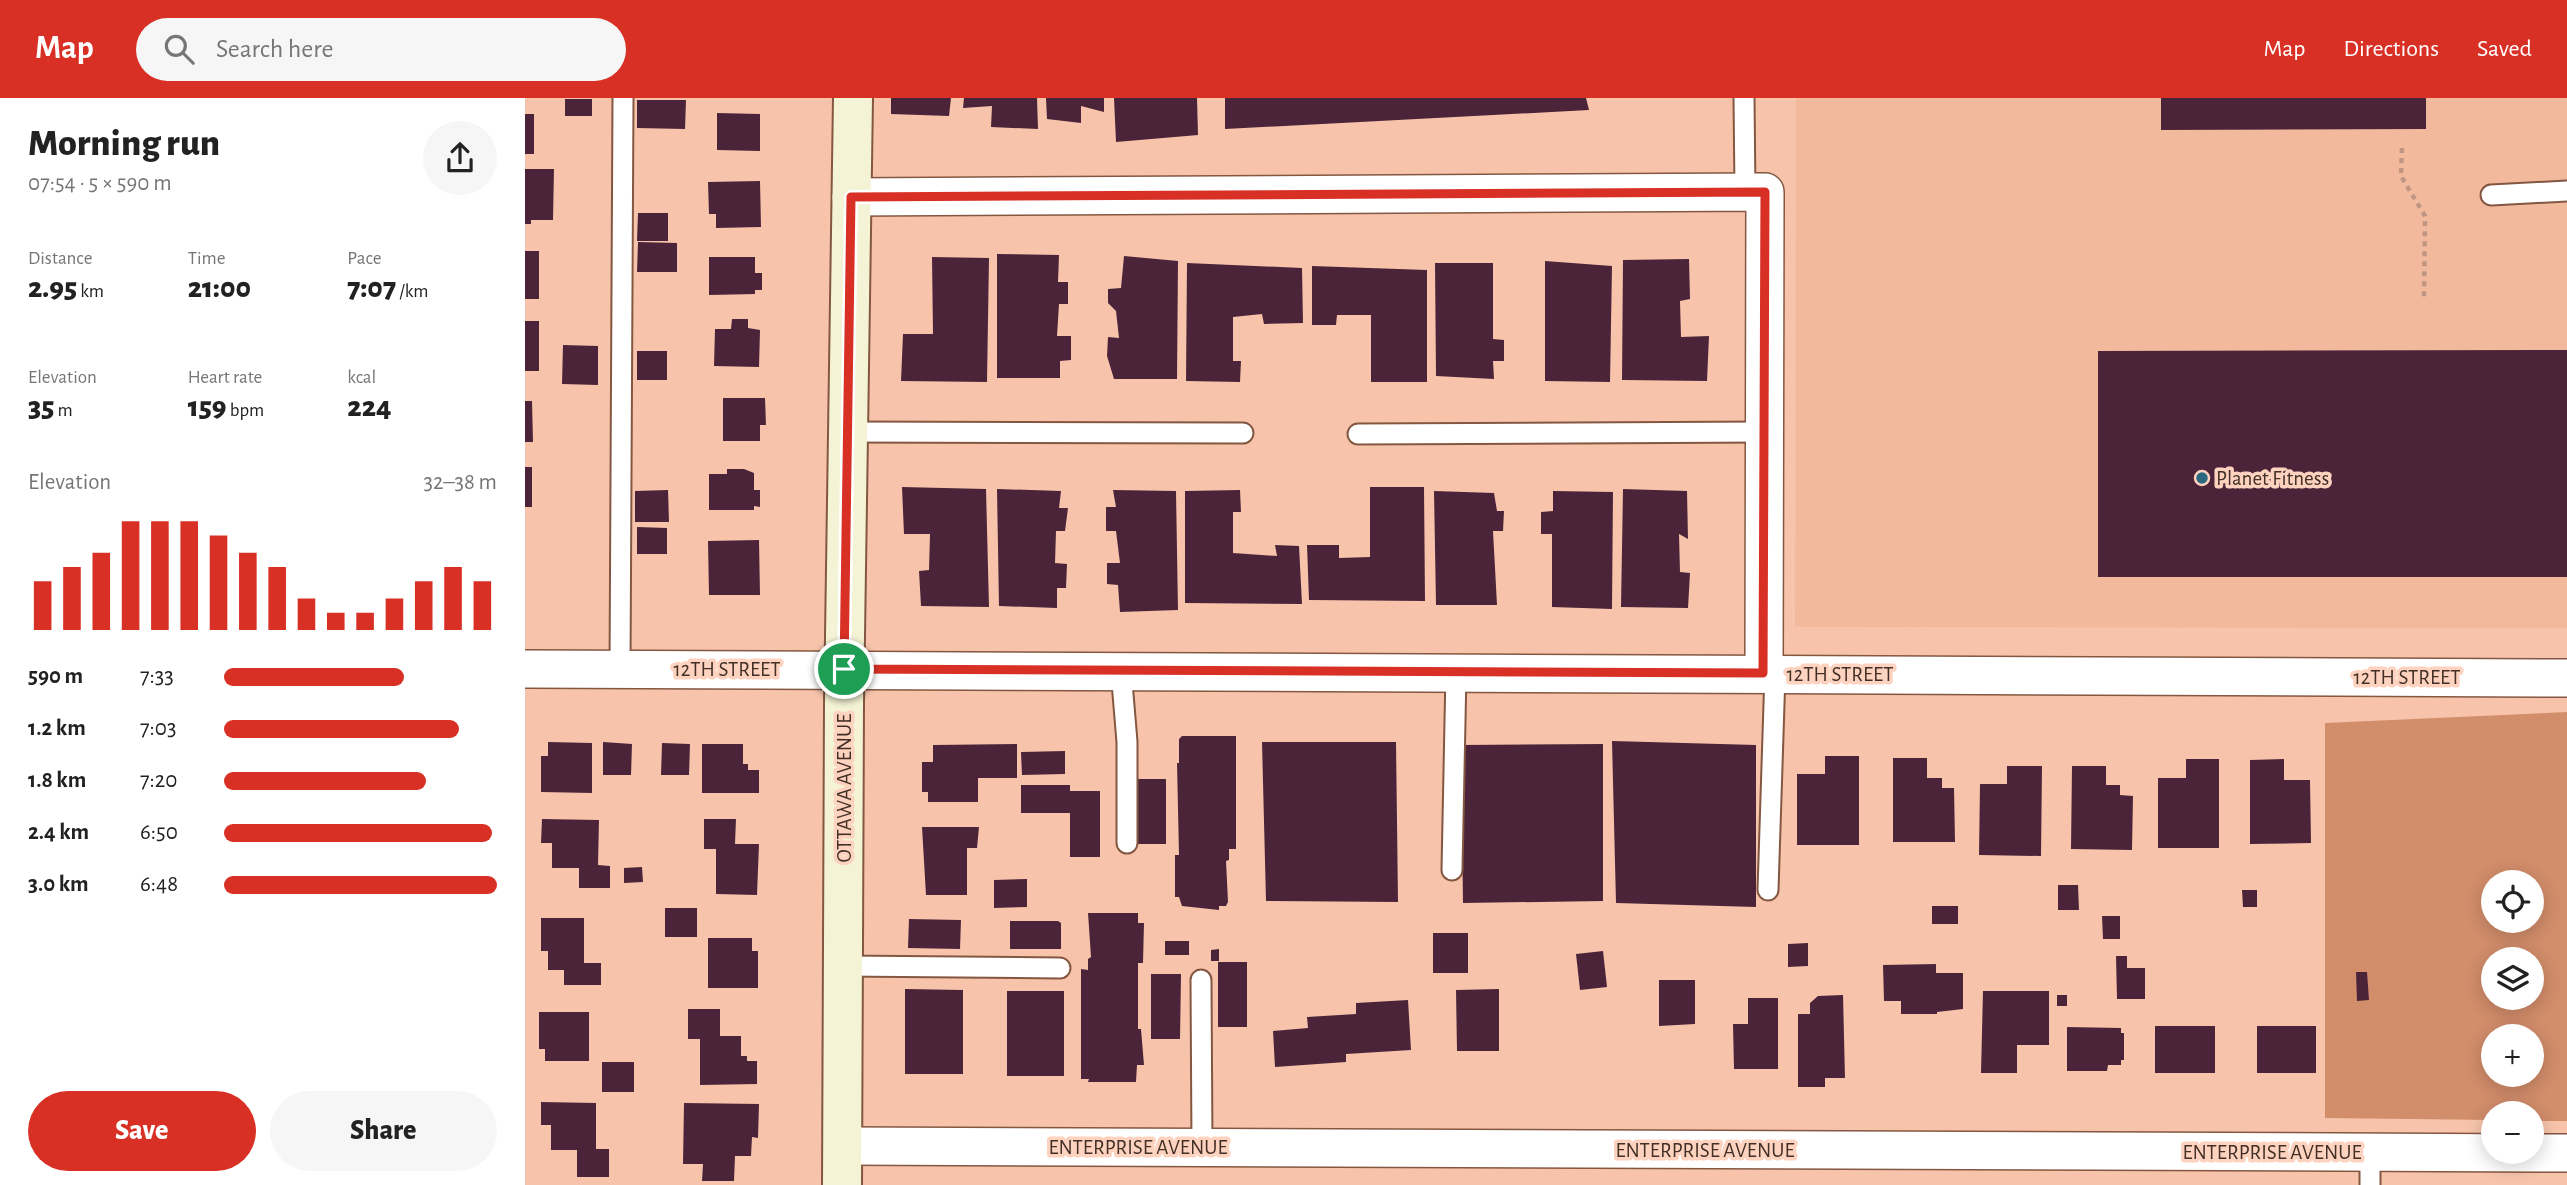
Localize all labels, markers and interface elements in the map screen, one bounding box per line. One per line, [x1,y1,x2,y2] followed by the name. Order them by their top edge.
[136,18,626,81] search box
[160,30,198,68] icon: search
[35,32,94,65] text: Map
[216,36,334,62] text: Search here
[2263,37,2305,61] text: Map
[2343,37,2439,61] text: Directions
[2477,37,2532,61] text: Saved
[423,121,497,195] button: share
[28,125,220,163] text: Morning run
[28,172,172,195] text: 07:54 · 5 × 590 m
[28,249,92,268] text: Distance
[188,249,226,268] text: Time
[347,249,382,268] text: Pace
[28,273,77,303] text: 2.95
[188,273,251,303] text: 21:00
[347,273,396,303] text: 7:07
[77,282,104,301] text: km
[396,282,429,301] text: /km
[28,368,97,387] text: Elevation
[188,368,262,387] text: Heart rate
[347,368,376,387] text: kcal
[28,392,54,422] text: 35
[188,392,227,422] text: 159
[347,392,392,422] text: 224
[54,401,73,420] text: m
[227,401,264,420] text: bpm
[2216,468,2329,489] place label: Planet Fitness
[2194,470,2210,486] marker: Planet Fitness
[28,471,111,494] text: Elevation
[424,471,497,494] text: 32–38 m
[814,639,874,699] pin
[825,650,863,688] icon: arrive
[674,659,780,680] street label: 12TH STREET
[1787,664,1893,685] street label: 12TH STREET
[28,665,83,688] text: 590 m
[140,665,174,688] text: 7:33
[2354,667,2460,688] street label: 12TH STREET
[834,714,855,862] street label: OTTAWA AVENUE
[28,717,86,740] text: 1.2 km
[140,717,176,740] text: 7:03
[28,769,86,792] text: 1.8 km
[140,769,177,792] text: 7:20
[28,821,89,844] text: 2.4 km
[140,821,178,844] text: 6:50
[2481,870,2544,1164] map controls
[2481,870,2544,933] button: locate
[28,873,89,896] text: 3.0 km
[140,873,178,896] text: 6:48
[2481,947,2544,1010] button: layers
[2481,1024,2544,1087] button: +
[28,1091,256,1171] button: Save
[270,1091,497,1171] button: Share
[2481,1101,2544,1164] button: −
[1048,1137,1228,1158] street label: ENTERPRISE AVENUE
[1615,1140,1795,1161] street label: ENTERPRISE AVENUE
[2182,1142,2362,1163] street label: ENTERPRISE AVENUE

